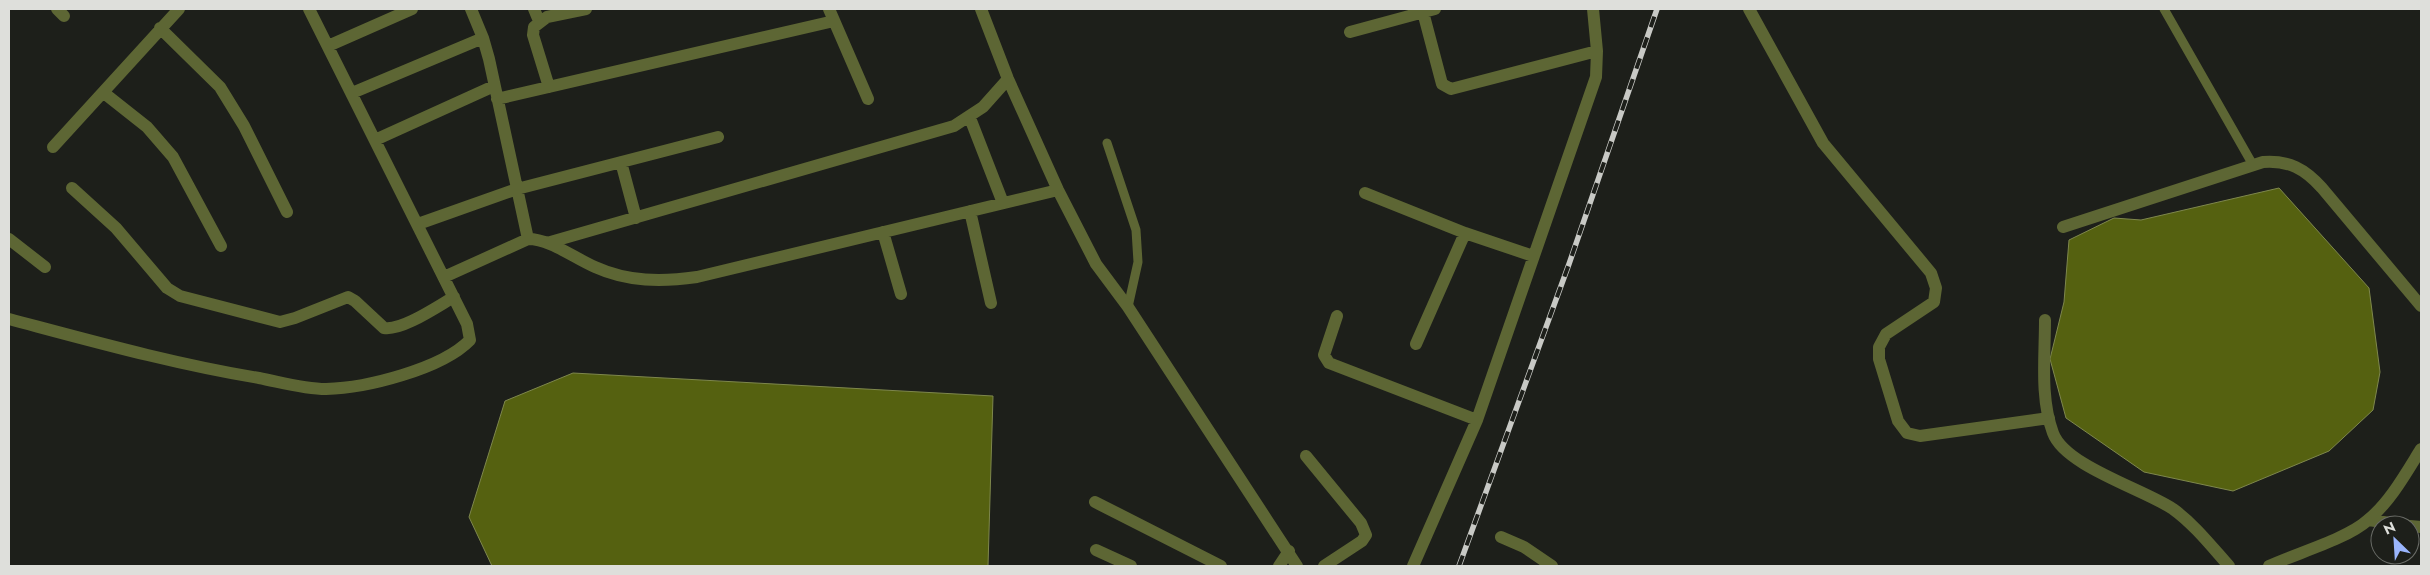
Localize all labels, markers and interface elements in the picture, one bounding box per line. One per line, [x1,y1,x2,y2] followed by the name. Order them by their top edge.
[2370,515,2420,565] north arrow
[2380,517,2399,540] text: N

